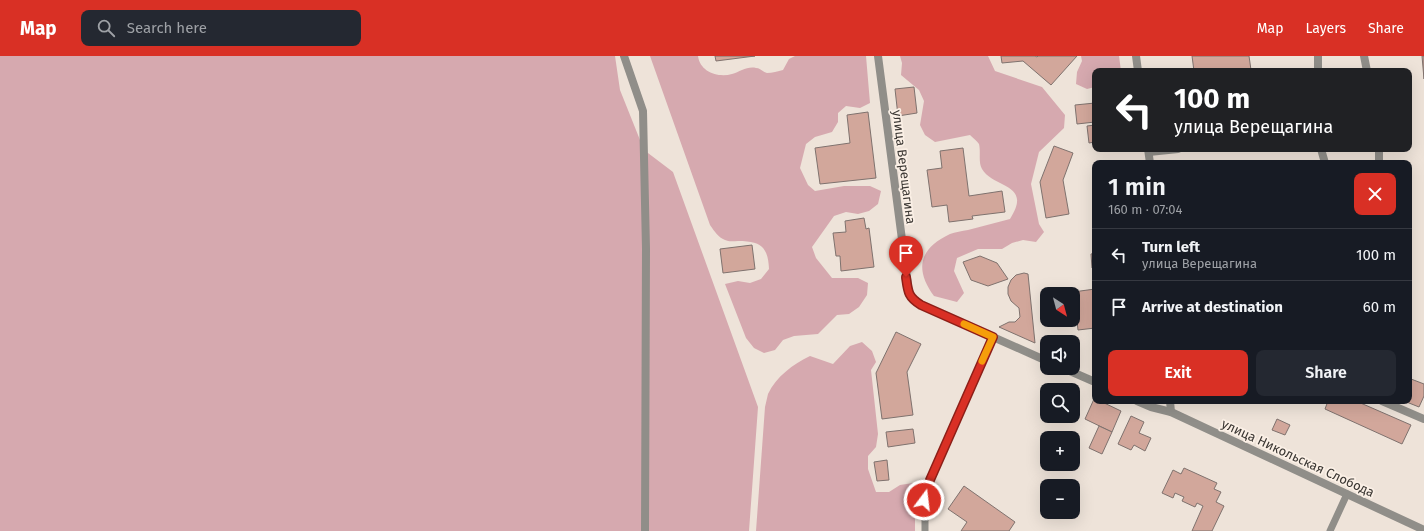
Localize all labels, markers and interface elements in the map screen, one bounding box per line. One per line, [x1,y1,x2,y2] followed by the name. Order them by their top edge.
[81,10,361,46] search box
[20,17,57,40] text: Map
[95,17,117,39] icon: search
[127,19,207,37] text: Search here
[1257,20,1283,37] text: Map
[1305,20,1346,37] text: Layers
[1368,20,1404,37] text: Share
[1174,82,1250,115] text: 100 m
[1108,84,1160,136] icon: left
[890,109,918,225] street label: улица Верещагина
[1174,116,1333,138] text: улица Верещагина
[1108,173,1166,201] text: 1 min
[1354,173,1396,215] button: close
[1108,202,1182,217] text: 160 m · 07:04
[889,236,923,277] pin
[1142,238,1200,256] text: Turn left
[895,242,917,264] icon: arrive
[1108,244,1130,266] icon: left
[1356,246,1396,264] text: 100 m
[1142,256,1257,271] text: улица Верещагина
[1040,287,1080,327] north arrow
[1040,287,1080,519] map controls
[1108,296,1130,318] icon: arrive
[1142,298,1283,316] text: Arrive at destination
[1363,298,1396,316] text: 60 m
[1040,335,1080,375] button: sound
[1108,350,1248,396] button: Exit
[1256,350,1396,396] button: Share
[1040,383,1080,423] button: search
[1219,416,1377,500] street label: улица Никольская Слобода
[1040,431,1080,471] button: +
[903,479,945,521] position arrow
[1040,479,1080,519] button: −

